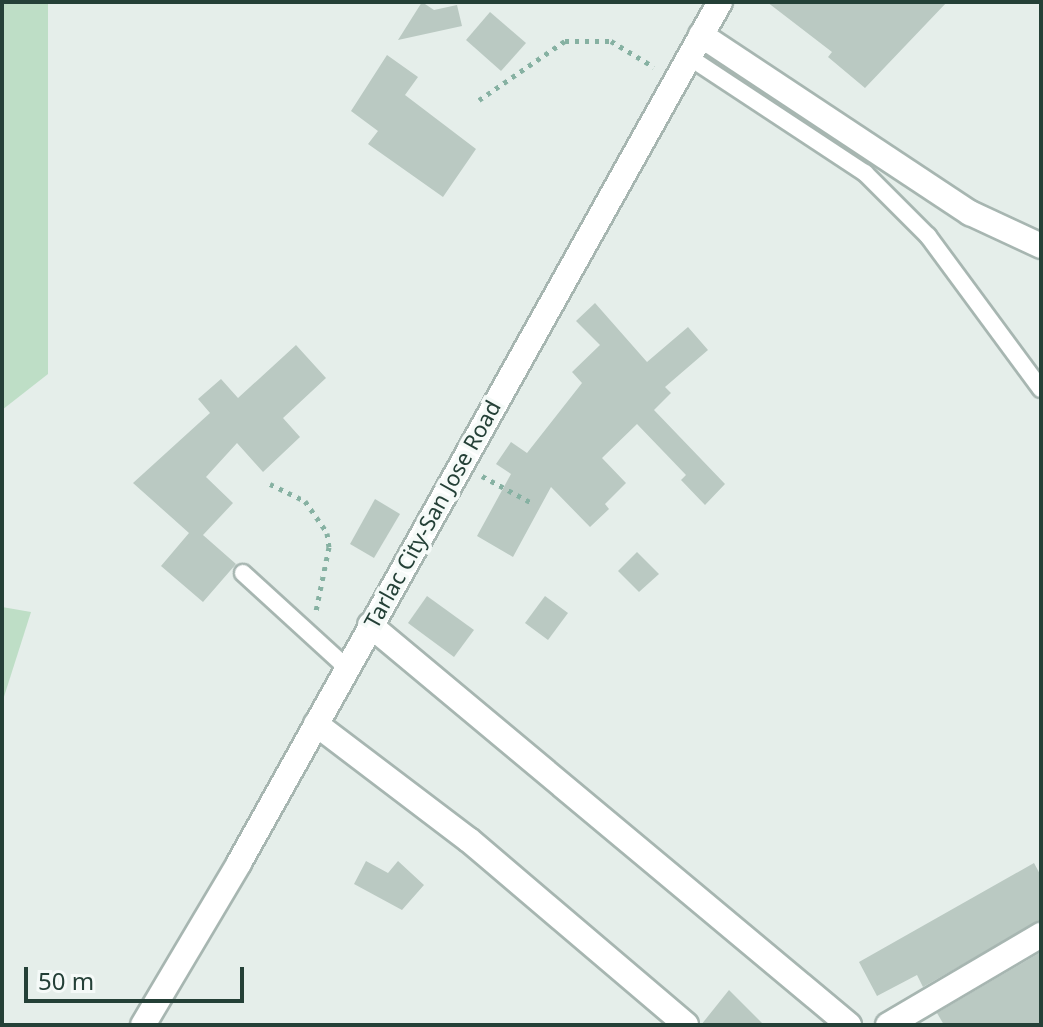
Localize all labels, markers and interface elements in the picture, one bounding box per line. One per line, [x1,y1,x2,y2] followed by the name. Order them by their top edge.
[358,395,506,633] street label: Tarlac City-San Jose Road
[28,951,248,1001] scale bar
[38,964,94,997] text: 50 m

